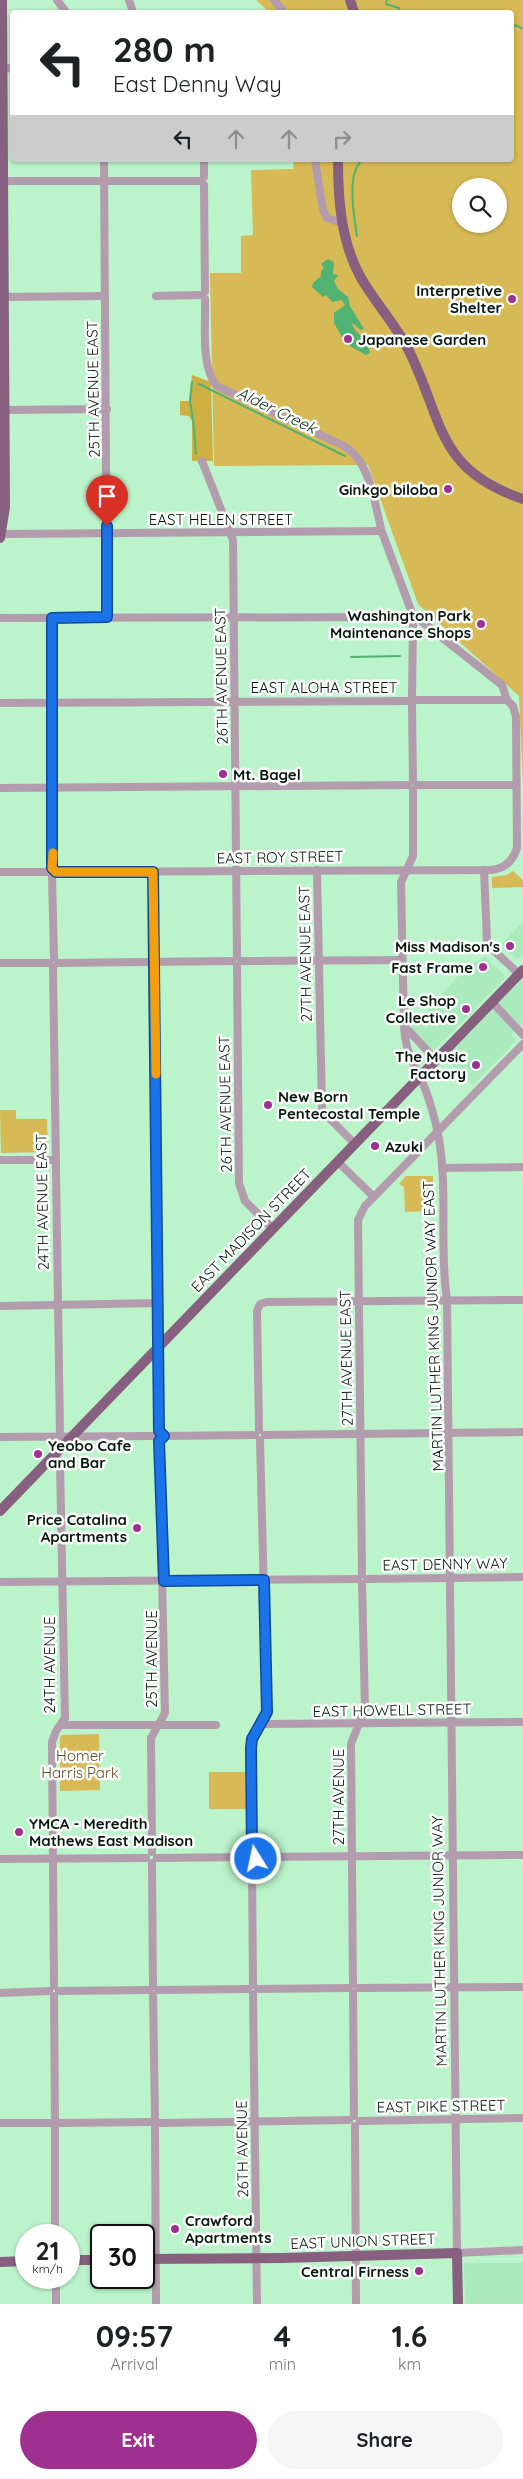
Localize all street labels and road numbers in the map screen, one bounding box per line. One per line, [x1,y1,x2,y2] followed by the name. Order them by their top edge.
[82,320,104,458] street label: 25TH AVENUE EAST
[149,510,293,529] street label: EAST HELEN STREET
[210,607,232,745] street label: 26TH AVENUE EAST
[250,678,398,697] street label: EAST ALOHA STREET
[216,846,344,868] street label: EAST ROY STREET
[294,886,316,1022] street label: 27TH AVENUE EAST
[214,1035,236,1173] street label: 26TH AVENUE EAST
[31,1133,53,1271] street label: 24TH AVENUE EAST
[187,1164,315,1296] street label: EAST MADISON STREET
[418,1180,448,1472] street label: MARTIN LUTHER KING JUNIOR WAY EAST
[335,1290,357,1426] street label: 27TH AVENUE EAST
[382,1553,508,1575] street label: EAST DENNY WAY
[142,1610,161,1708] street label: 25TH AVENUE
[40,1617,59,1713] street label: 24TH AVENUE
[312,1699,472,1721] street label: EAST HOWELL STREET
[329,1749,348,1845] street label: 27TH AVENUE
[427,1815,451,2067] street label: MARTIN LUTHER KING JUNIOR WAY
[376,2095,506,2117] street label: EAST PIKE STREET
[232,2100,252,2198] street label: 26TH AVENUE
[290,2229,436,2253] street label: EAST UNION STREET

